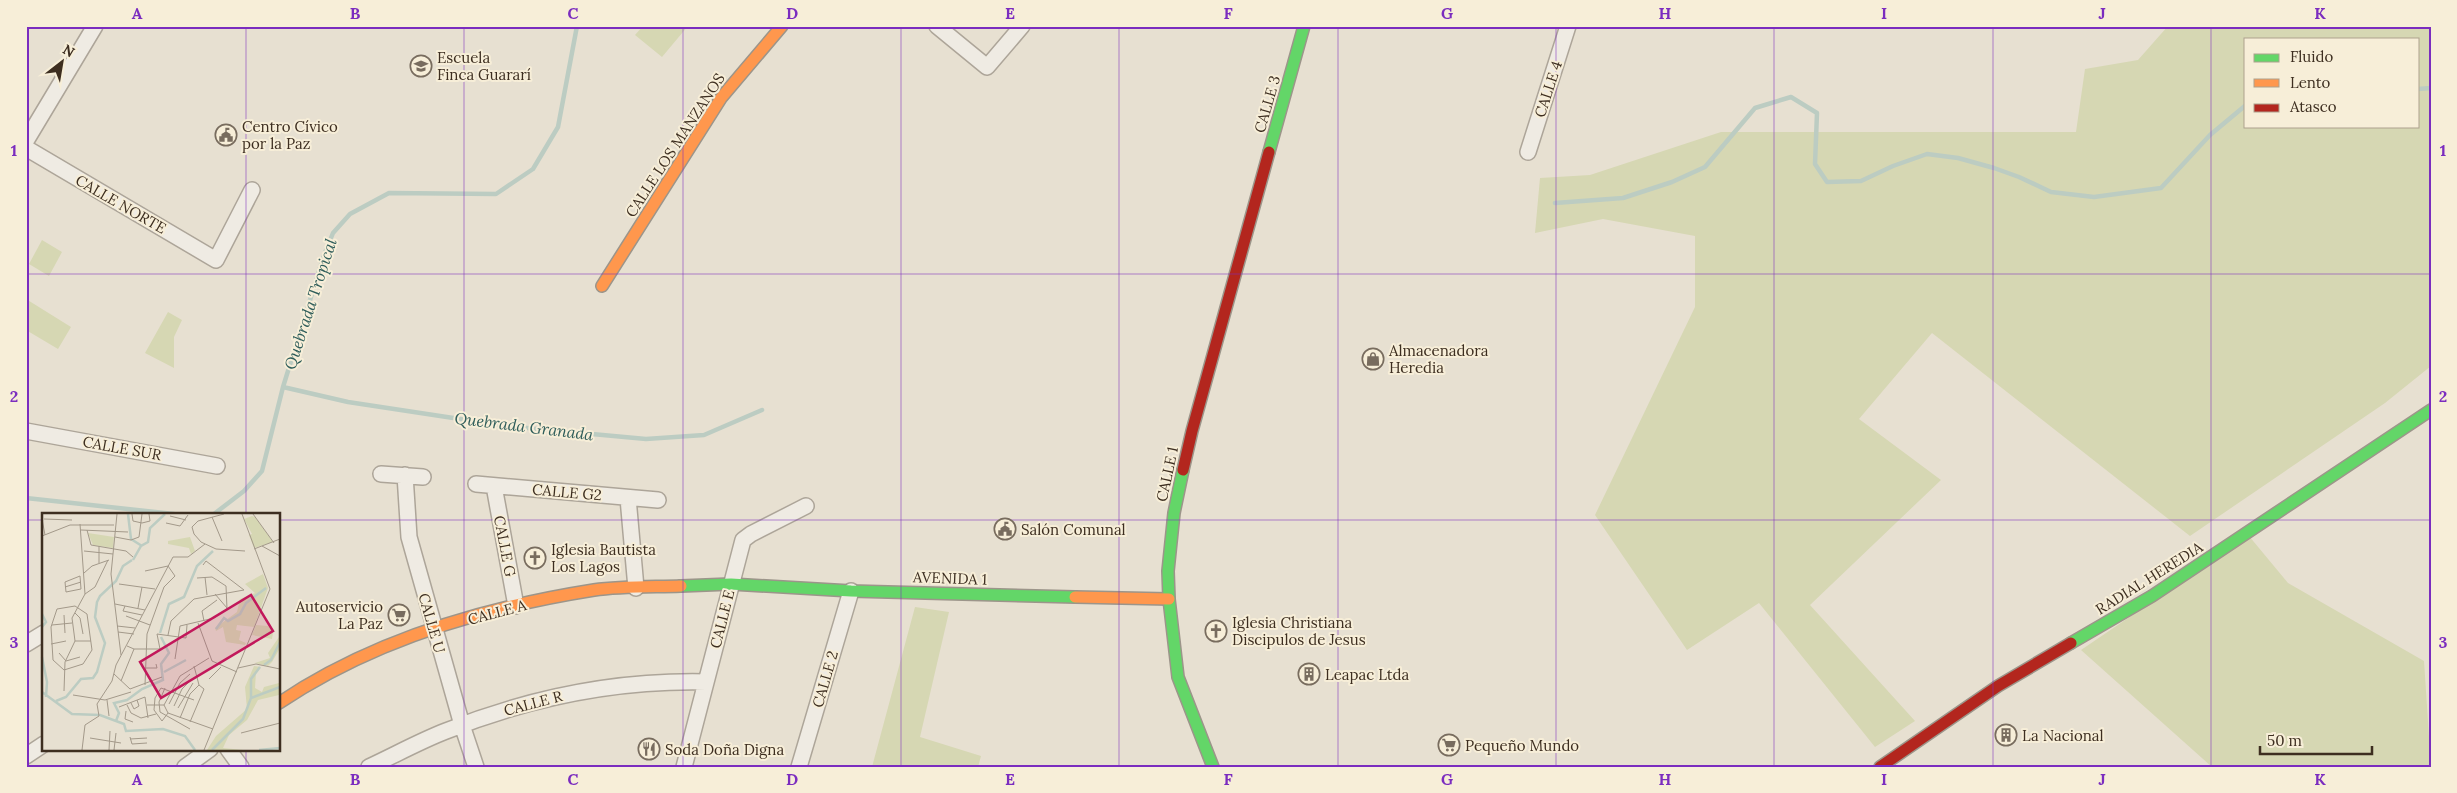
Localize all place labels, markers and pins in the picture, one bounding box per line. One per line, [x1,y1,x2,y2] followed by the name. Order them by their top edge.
[437,48,531,84] place label: Escuela Finca Guararí
[409,54,433,78] school or university icon: Escuela Finca Guararí
[242,117,338,153] place label: Centro Cívico por la Paz
[214,123,238,147] public building icon: Centro Cívico por la Paz
[1388,341,1489,377] place label: Almacenadora Heredia
[1361,347,1385,371] shop icon: Almacenadora Heredia
[993,517,1017,541] public building icon: Salón Comunal
[1021,520,1126,539] place label: Salón Comunal
[551,540,656,576] place label: Iglesia Bautista Los Lagos
[523,546,547,570] church icon: Iglesia Bautista Los Lagos
[295,597,383,633] place label: Autoservicio La Paz
[387,603,411,627] supermarket icon: Autoservicio La Paz
[1232,613,1366,649] place label: Iglesia Christiana Discipulos de Jesus
[1204,619,1228,643] church icon: Iglesia Christiana Discipulos de Jesus
[1297,662,1321,686] building icon: Leapac Ltda
[1325,665,1410,684] place label: Leapac Ltda
[1994,723,2018,747] building icon: La Nacional
[2022,726,2104,745] place label: La Nacional
[1437,733,1461,757] supermarket icon: Pequeño Mundo
[1465,736,1579,755] place label: Pequeño Mundo
[637,737,661,761] restaurant icon: Soda Doña Digna
[665,740,784,759] place label: Soda Doña Digna

